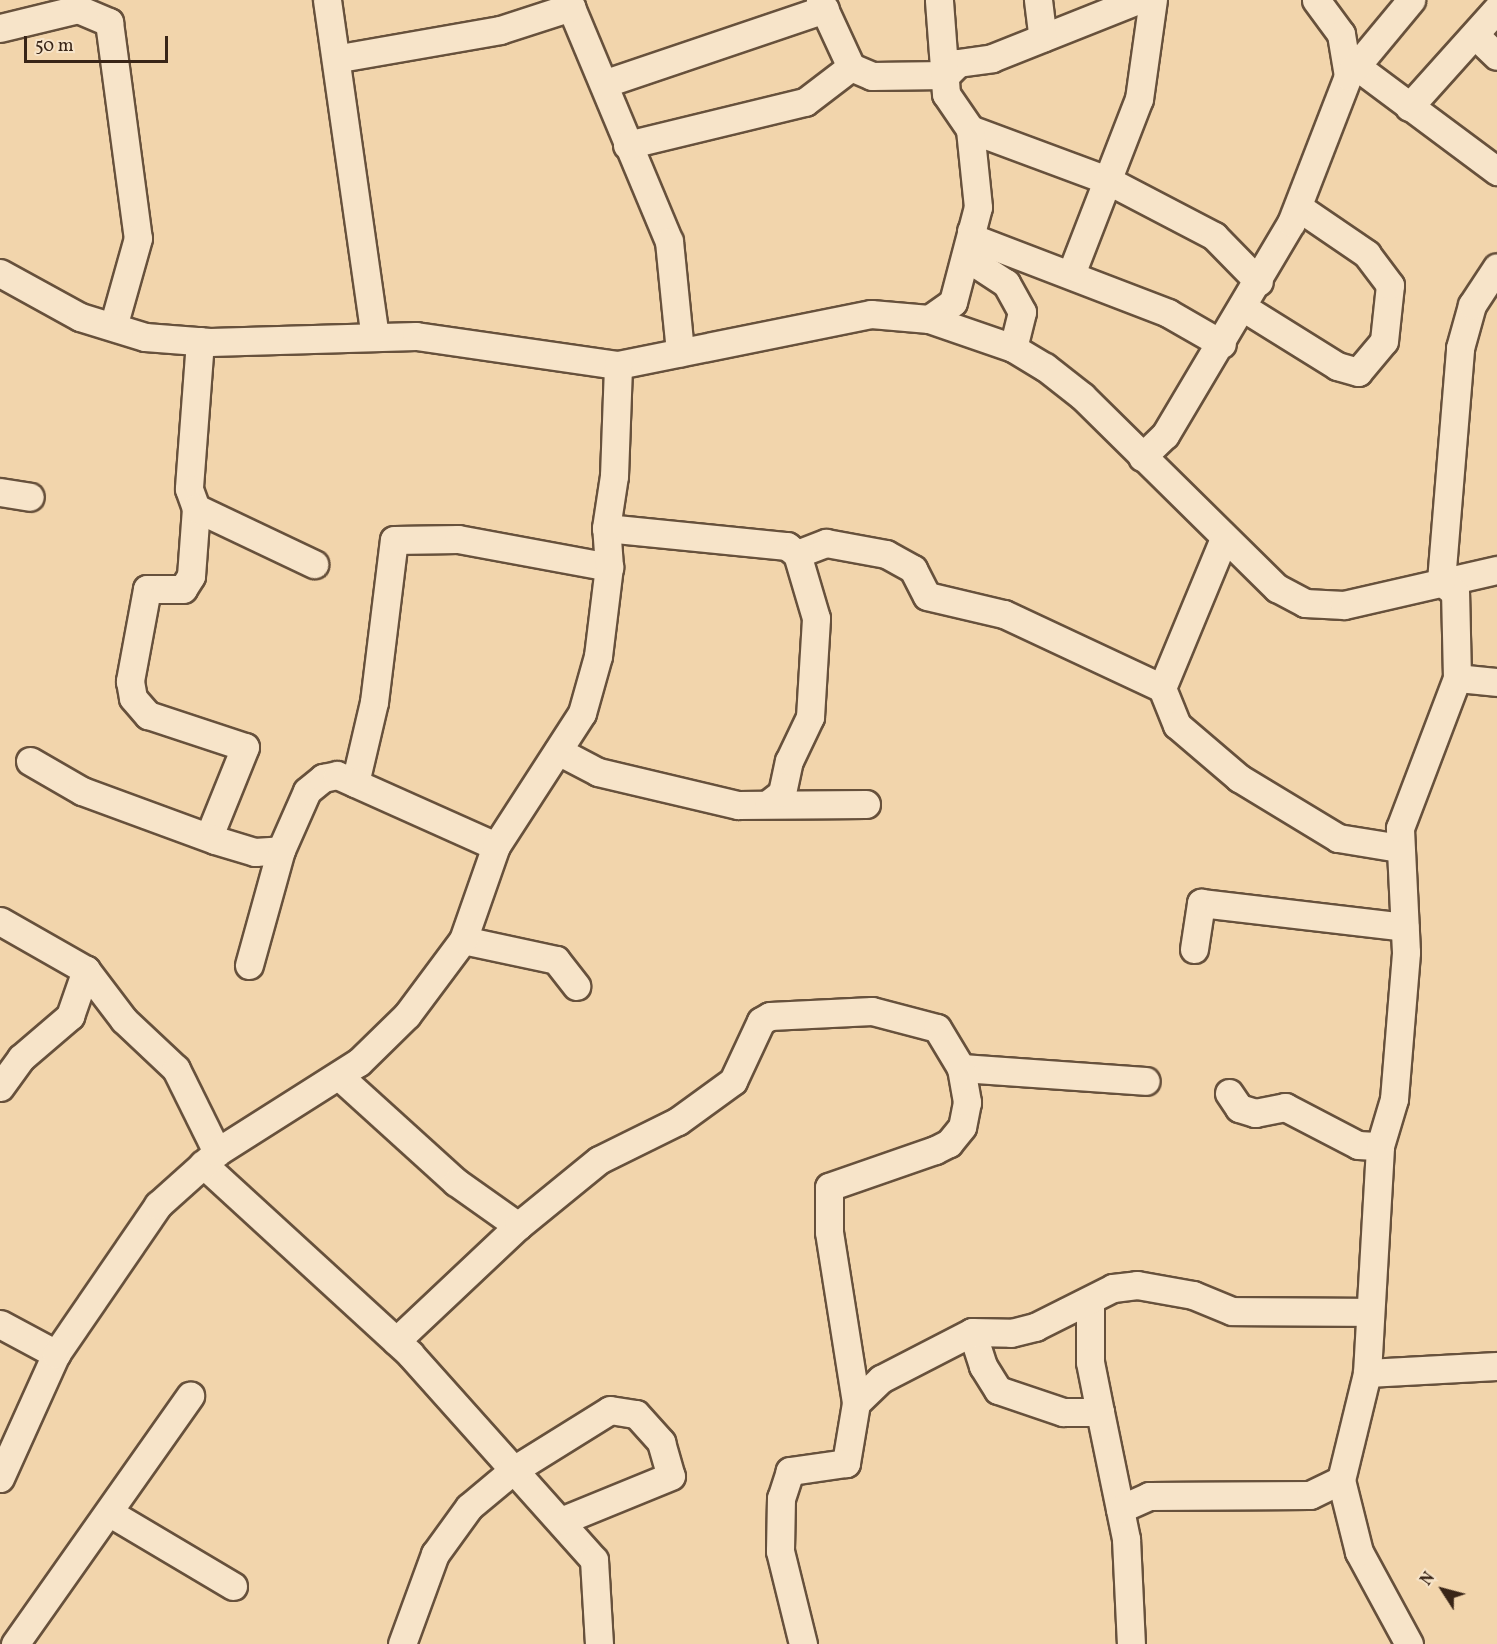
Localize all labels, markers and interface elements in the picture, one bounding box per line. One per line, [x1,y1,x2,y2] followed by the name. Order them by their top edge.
[27,24,171,62] scale bar
[35,34,74,59] text: 50 m
[1413,1560,1473,1620] north arrow
[1416,1568,1441,1591] text: N

